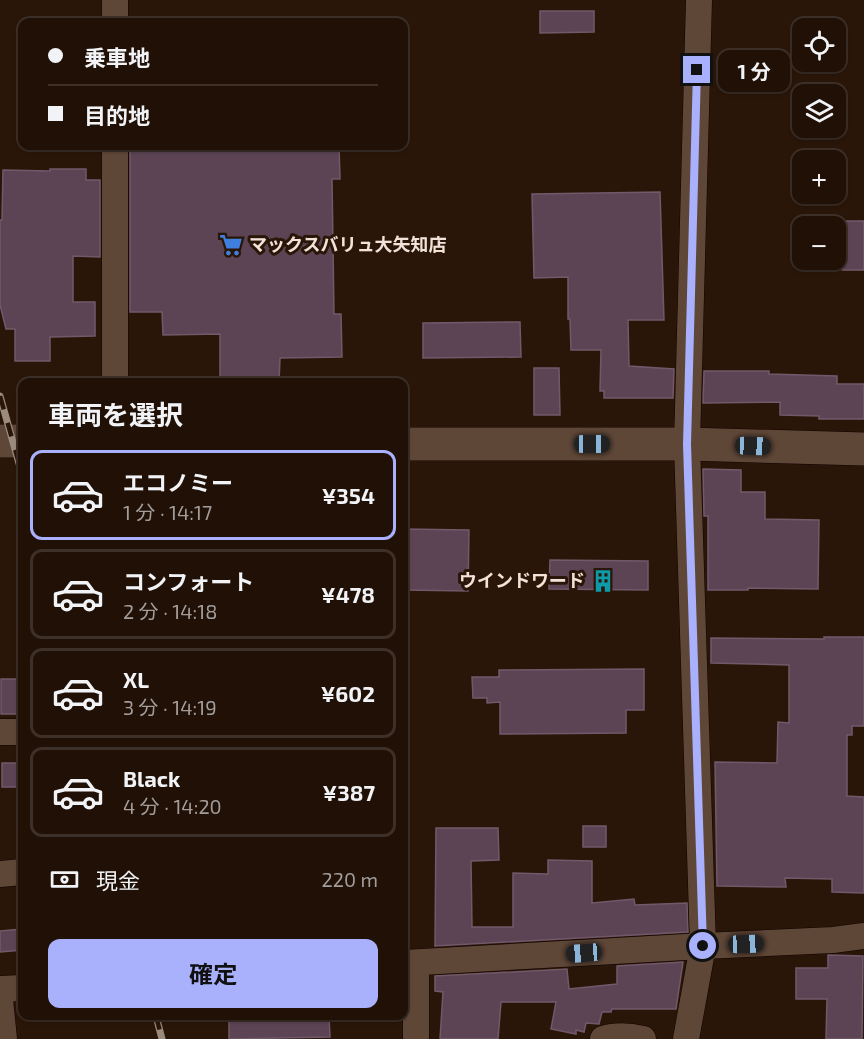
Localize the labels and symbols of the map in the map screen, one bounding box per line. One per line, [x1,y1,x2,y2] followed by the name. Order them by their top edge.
[718,49,790,91] callout: 1 分
[683,56,710,83] route end
[218,232,244,258] supermarket icon: マックスバリュ大矢知店
[249,233,446,255] place label: マックスバリュ大矢知店
[574,435,610,453] car
[735,436,771,456] car
[590,568,616,594] building icon: ウインドワード
[459,569,585,591] place label: ウインドワード
[689,932,716,959] route start
[728,934,764,954] car
[565,943,603,963] car

